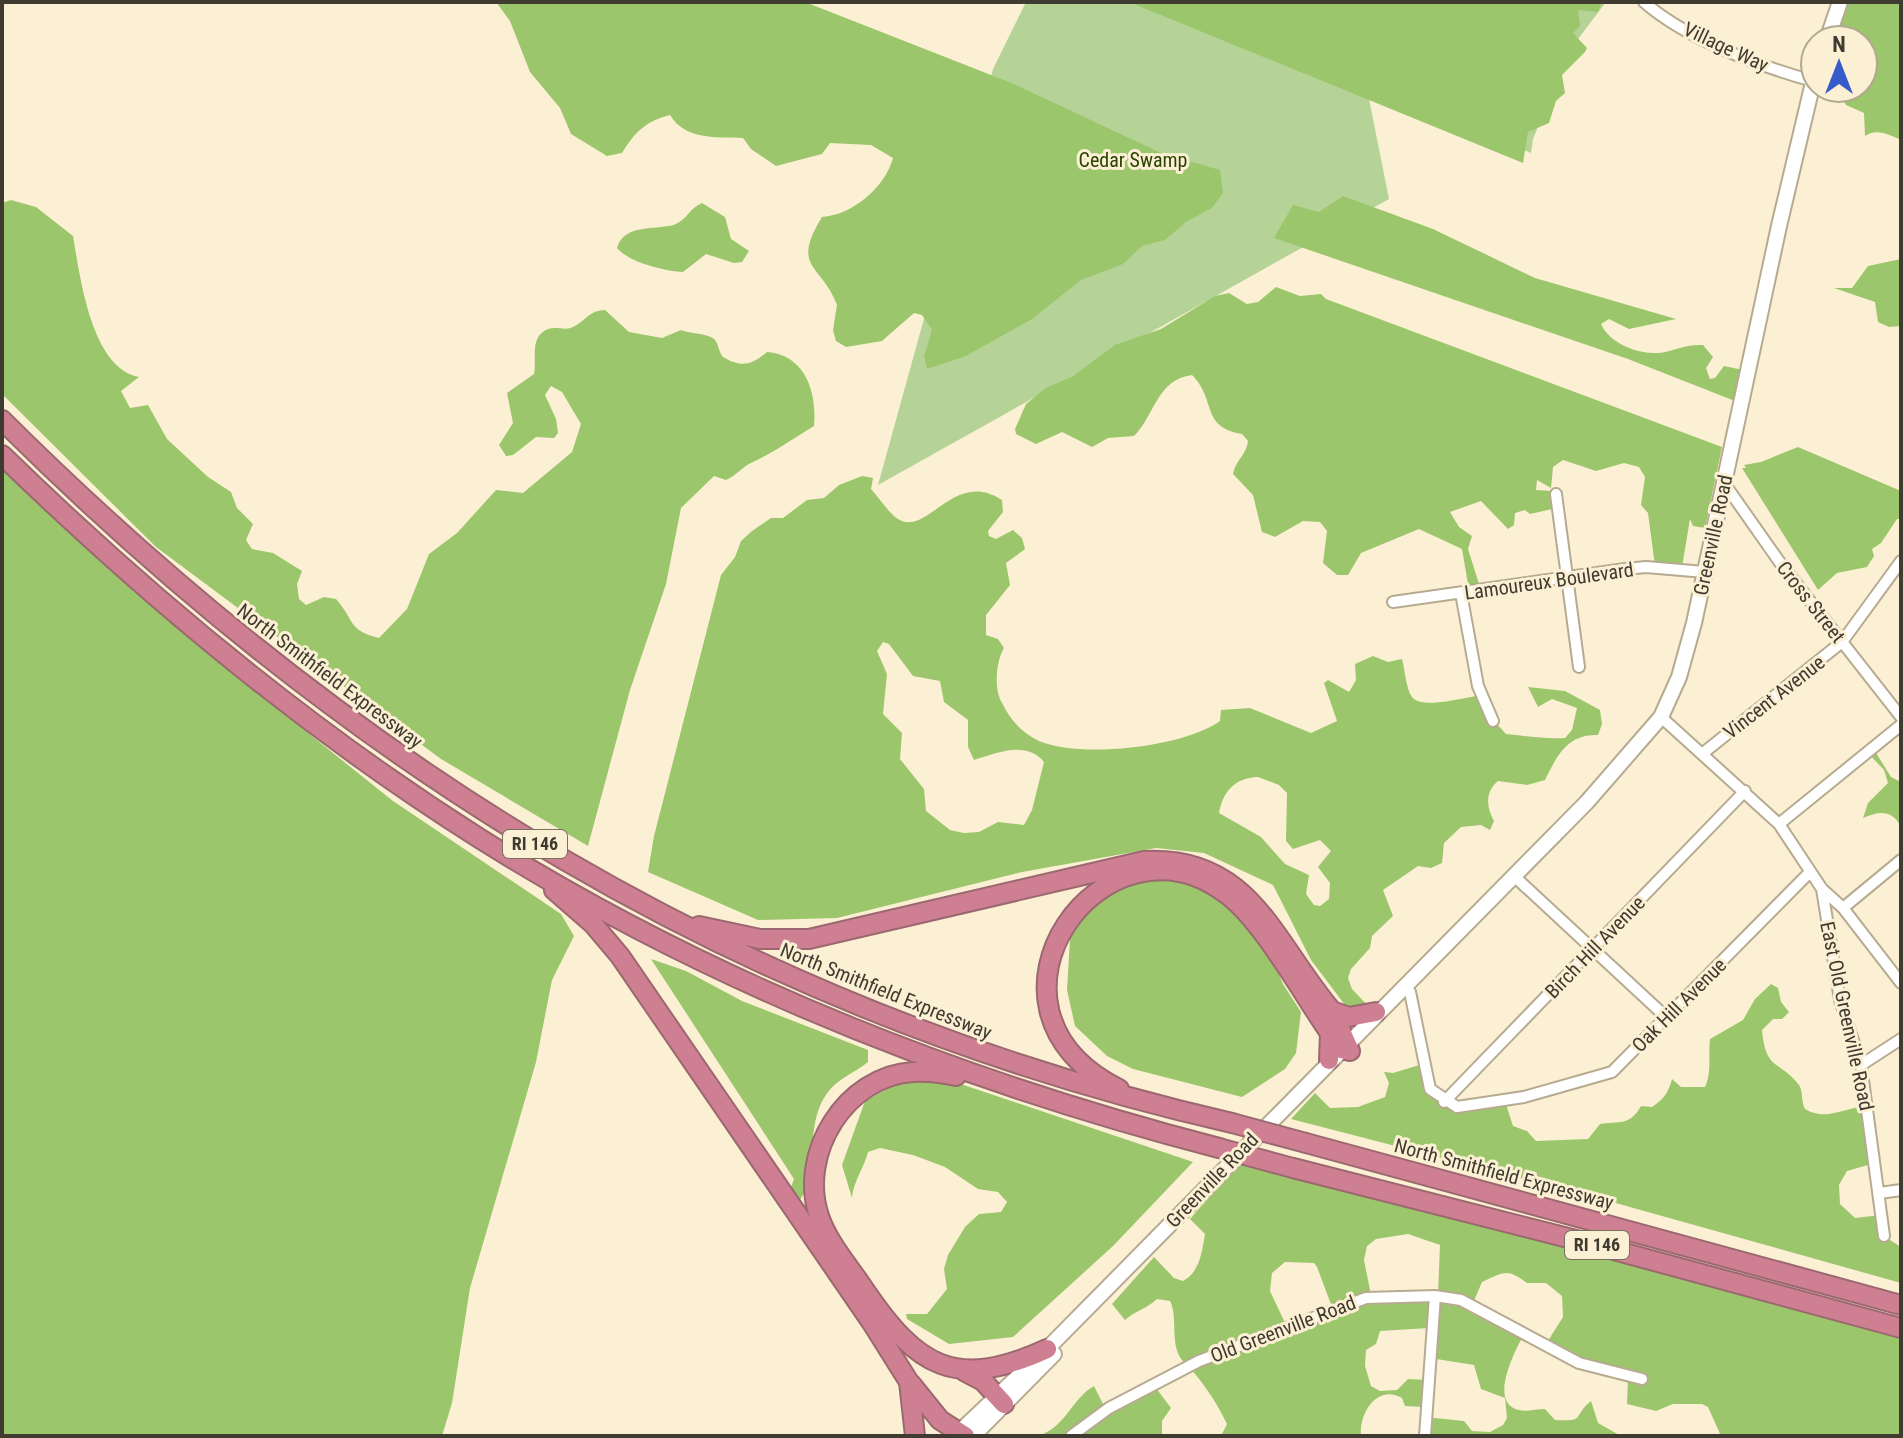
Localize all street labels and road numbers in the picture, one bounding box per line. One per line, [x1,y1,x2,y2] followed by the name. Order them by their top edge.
[1680,17,1772,77] street label: Village Way
[1689,473,1737,597] street label: Greenville Road
[1772,556,1850,648] street label: Cross Street
[1463,557,1635,605] street label: Lamoureux Boulevard
[233,598,427,754] street label: North Smithfield Expressway
[1719,650,1829,744] street label: Vincent Avenue
[503,830,567,858] road number: RI 146
[1540,891,1650,1003] street label: Birch Hill Avenue
[1815,919,1879,1113] street label: East Old Greenville Road
[777,938,995,1044] street label: North Smithfield Expressway
[1627,953,1731,1057] street label: Oak Hill Avenue
[1161,1128,1263,1232] street label: Greenville Road
[1392,1133,1616,1215] street label: North Smithfield Expressway
[1565,1231,1629,1259] road number: RI 146
[1207,1290,1359,1368] street label: Old Greenville Road

